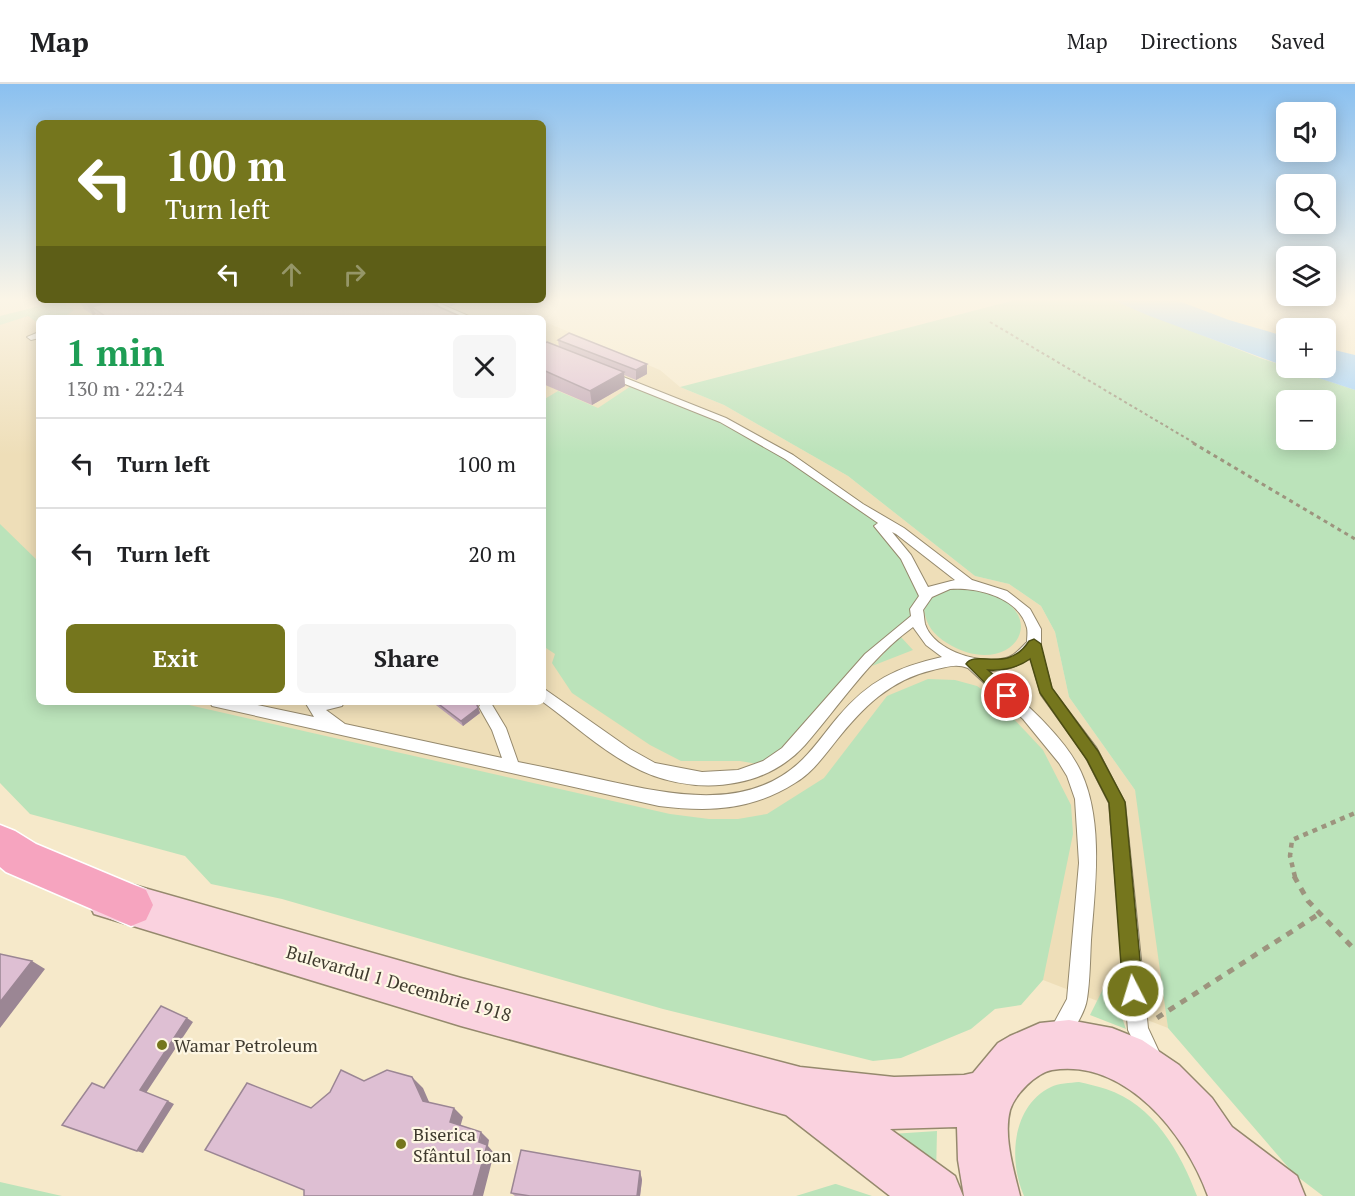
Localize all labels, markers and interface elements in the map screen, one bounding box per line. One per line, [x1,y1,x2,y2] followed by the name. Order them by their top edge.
[30,23,89,60] text: Map
[1067,27,1108,55] text: Map
[1141,27,1238,55] text: Directions
[1271,27,1325,55] text: Saved
[1276,102,1336,450] map controls
[1276,102,1336,162] button: sound
[165,137,286,193] text: 100 m
[66,144,144,222] icon: left
[1276,174,1336,234] button: search
[165,191,270,227] text: Turn left
[1276,246,1336,306] button: layers
[212,258,245,291] icon: left
[275,258,308,291] icon: ahead
[338,258,371,291] icon: right
[1276,318,1336,378] button: +
[66,329,164,376] text: 1 min
[453,335,516,398] button: close
[66,375,184,402] text: 130 m · 22:24
[1276,390,1336,450] button: −
[66,447,99,480] icon: left
[117,449,210,478] text: Turn left
[456,449,516,478] text: 100 m
[66,537,99,570] icon: left
[117,539,210,568] text: Turn left
[468,539,516,568] text: 20 m
[66,624,285,693] button: Exit
[297,624,516,693] button: Share
[981,670,1032,721] pin
[990,679,1023,712] icon: arrive
[284,939,514,1027] street label: Bulevardul 1 Decembrie 1918
[1101,959,1165,1023] position arrow
[174,1033,318,1057] place label: Wamar Petroleum
[155,1038,169,1052] marker: Wamar Petroleum
[413,1122,512,1167] place label: Biserica Sfântul Ioan
[394,1137,408,1151] marker: Biserica Sfântul Ioan

